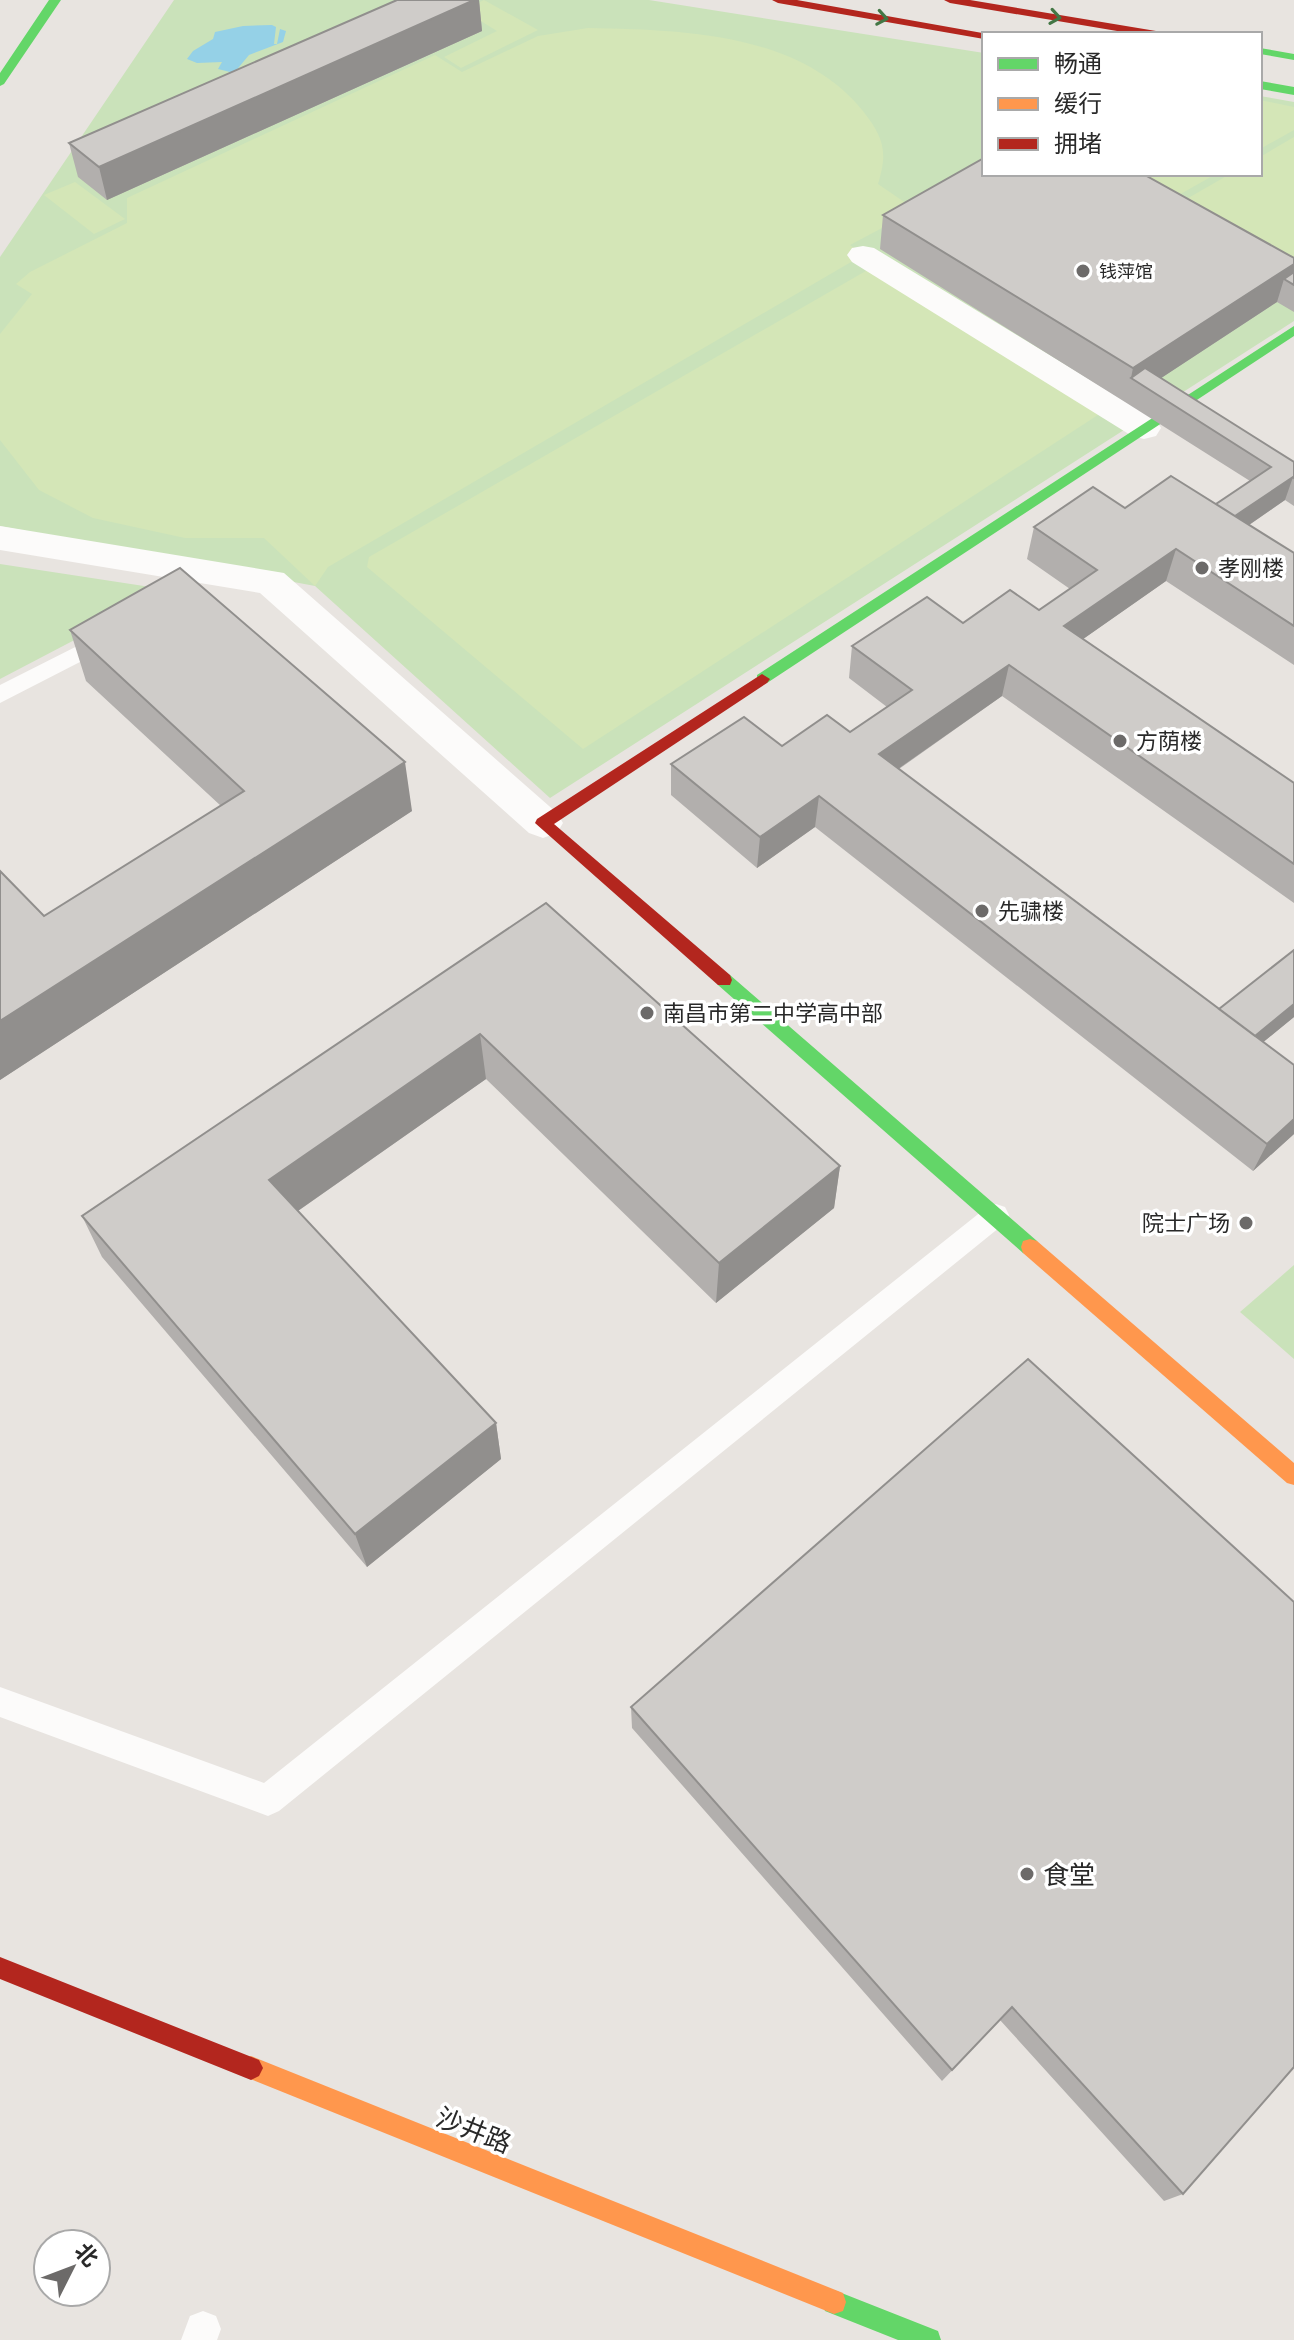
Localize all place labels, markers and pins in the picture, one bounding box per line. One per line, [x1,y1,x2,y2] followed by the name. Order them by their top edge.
[1099,260,1153,283] place label: 钱萍馆
[1074,262,1092,280] marker: 钱萍馆
[1218,554,1284,582] place label: 孝刚楼
[1193,559,1211,577] marker: 孝刚楼
[1136,727,1202,755] place label: 方荫楼
[1111,732,1129,750] marker: 方荫楼
[998,897,1064,925] place label: 先骕楼
[973,902,991,920] marker: 先骕楼
[663,999,883,1027] place label: 南昌市第二中学高中部
[638,1004,656,1022] marker: 南昌市第二中学高中部
[1142,1209,1230,1237] place label: 院士广场
[1237,1214,1255,1232] marker: 院士广场
[1043,1858,1095,1891] place label: 食堂
[1018,1865,1036,1883] marker: 食堂

